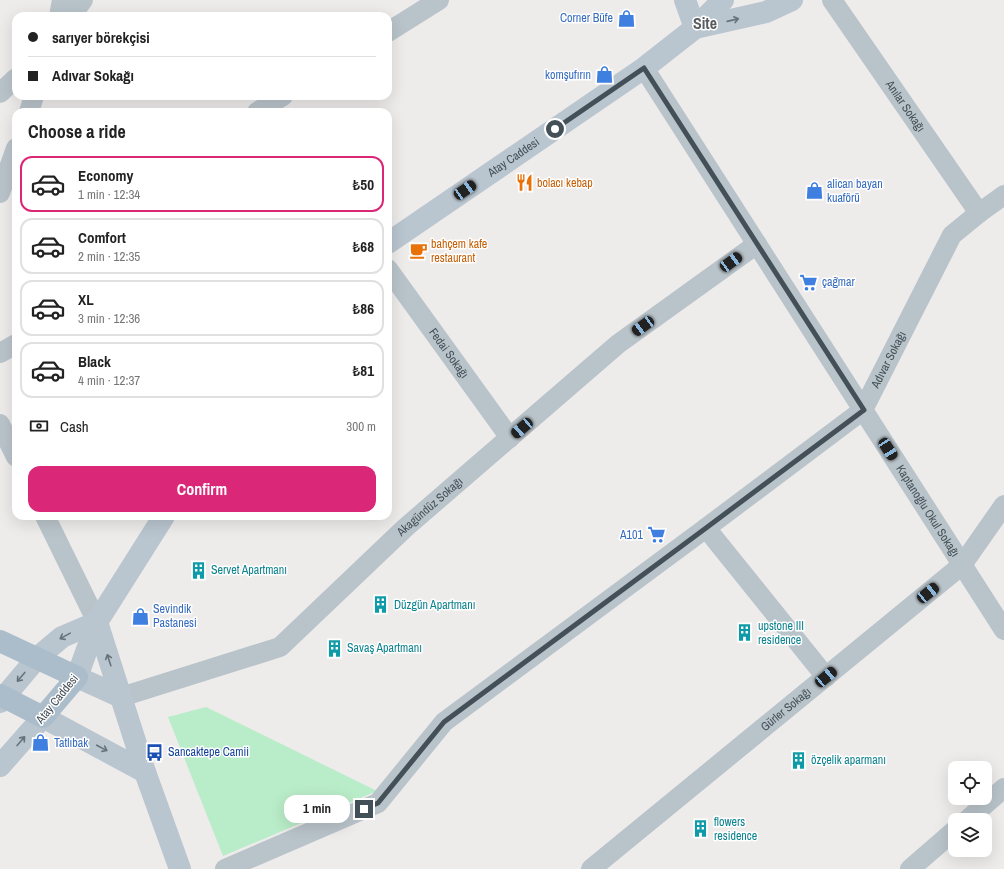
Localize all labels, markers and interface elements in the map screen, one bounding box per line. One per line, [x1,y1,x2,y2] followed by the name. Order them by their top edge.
[616,8,636,28] shop icon: Corner Büfe
[560,10,613,26] place label: Corner Büfe
[693,12,717,34] district label: Site
[727,15,740,23] one-way arrow
[52,27,150,48] text: sarıyer börekçisi
[52,65,134,86] text: Adıvar Sokağı
[594,65,614,85] shop icon: komşufırın
[545,67,591,83] place label: komşufırın
[881,76,929,135] street label: Anılar Sokağı
[28,119,126,144] text: Choose a ride
[546,120,564,138] route start
[484,134,542,181] street label: Atay Caddesi
[78,165,133,186] text: Economy
[30,166,66,202] icon: car
[514,173,534,193] restaurant icon: bolacı kebap
[353,174,374,195] text: ₺50
[537,175,593,191] place label: bolacı kebap
[827,176,883,206] place label: alican bayan kuaförü
[452,178,478,202] car
[804,181,824,201] shop icon: alican bayan kuaförü
[78,186,140,203] text: 1 min · 12:34
[78,227,126,248] text: Comfort
[30,228,66,264] icon: car
[353,236,374,257] text: ₺68
[431,236,487,266] place label: bahçem kafe restaurant
[408,241,428,261] cafe icon: bahçem kafe restaurant
[78,248,140,265] text: 2 min · 12:35
[718,250,744,274] car
[799,272,819,292] supermarket icon: çağmar
[822,274,856,290] place label: çağmar
[78,289,94,310] text: XL
[30,290,66,326] icon: car
[353,298,374,319] text: ₺86
[78,310,140,327] text: 3 min · 12:36
[630,314,656,338] car
[425,325,472,382] street label: Fedai Sokağı
[867,328,910,392] street label: Adıvar Sokağı
[78,351,111,372] text: Black
[30,352,66,388] icon: car
[353,360,374,381] text: ₺81
[78,372,140,389] text: 4 min · 12:37
[28,415,50,437] icon: cash
[60,416,89,437] text: Cash
[509,416,535,440] car
[346,418,376,435] text: 300 m
[876,436,900,462] car
[892,462,963,560] street label: Kaptanoğlu Okul Sokağı
[28,466,376,512] button: Confirm
[392,473,466,540] street label: Akagündüz Sokağı
[646,525,666,545] supermarket icon: A101
[619,527,644,543] place label: A101
[188,560,208,580] building icon: Servet Apartmanı
[211,562,287,578] place label: Servet Apartmanı
[915,581,941,605] car
[371,595,391,615] building icon: Düzgün Apartmanı
[394,597,476,613] place label: Düzgün Apartmanı
[153,601,197,631] place label: Sevindik Pastanesi
[130,606,150,626] shop icon: Sevindik Pastanesi
[758,618,804,648] place label: upstone III residence
[735,623,755,643] building icon: upstone III residence
[59,633,71,641] one-way arrow
[324,638,344,658] building icon: Savaş Apartmanı
[347,640,422,656] place label: Savaş Apartmanı
[105,654,112,667] one-way arrow
[813,665,839,689] car
[32,671,82,728] street label: Atay Caddesi
[16,672,25,683] one-way arrow
[757,684,815,735] street label: Gürler Sokağı
[31,733,51,753] shop icon: Tatlıbak
[54,735,88,751] place label: Tatlıbak
[17,736,26,747] one-way arrow
[145,742,165,762] bus stop icon: Sancaktepe Camii
[168,744,249,760] place label: Sancaktepe Camii
[96,745,108,753] one-way arrow
[788,750,808,770] building icon: özçelik aparmanı
[811,752,886,768] place label: özçelik aparmanı
[948,761,992,857] map controls
[948,761,992,805] button: locate
[284,795,350,823] callout: 1 min
[303,800,331,817] text: 1 min
[355,800,373,818] route end
[948,813,992,857] button: layers
[714,814,757,844] place label: flowers residence
[691,819,711,839] building icon: flowers residence

